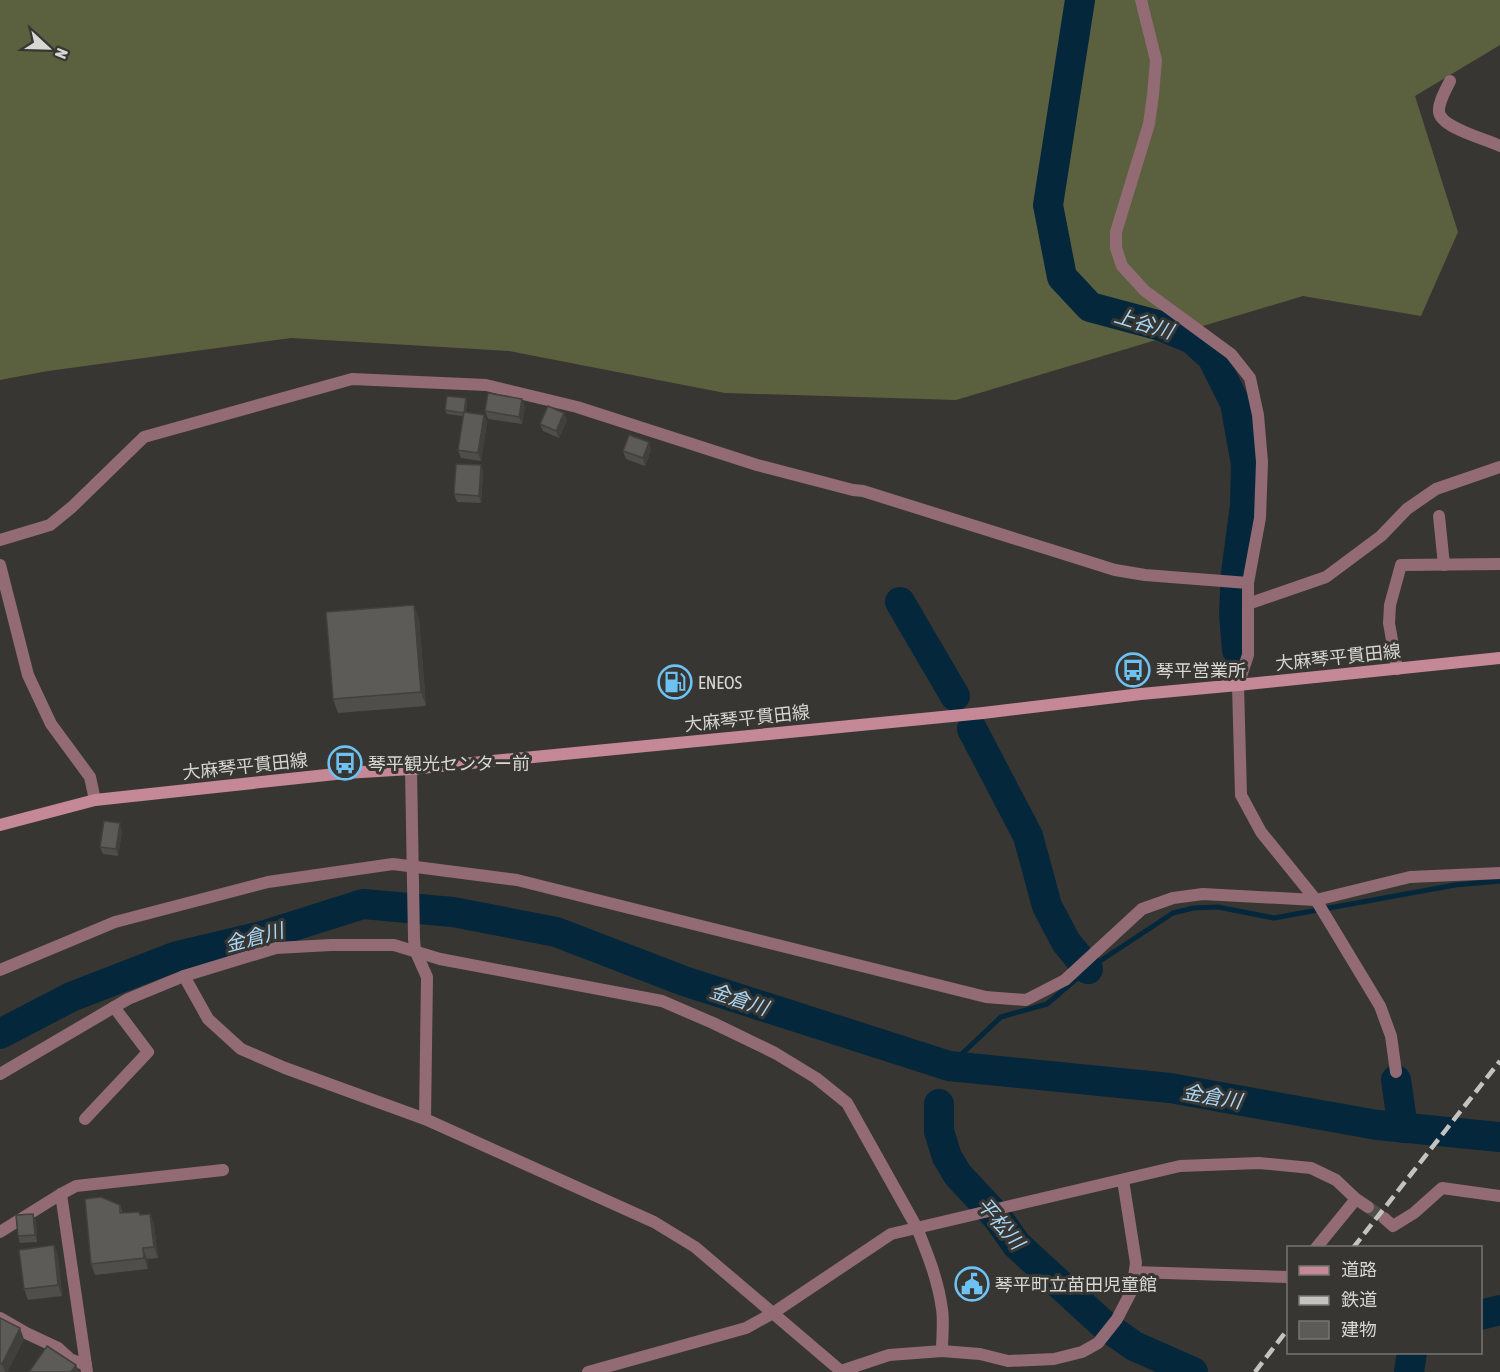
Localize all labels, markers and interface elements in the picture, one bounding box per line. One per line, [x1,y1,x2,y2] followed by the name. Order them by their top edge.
[18,18,78,78] north arrow
[52,46,72,61] text: N
[1112,303,1178,343] water label: 上谷川
[1274,640,1402,674] street label: 大麻琴平貫田線
[1115,652,1151,688] bus stop icon: 琴平営業所
[1156,660,1246,681] place label: 琴平営業所
[657,664,693,700] fuel station icon: ENEOS
[698,672,742,693] place label: ENEOS
[683,701,811,735] street label: 大麻琴平貫田線
[327,745,363,781] bus stop icon: 琴平観光センター前
[181,749,309,783] street label: 大麻琴平貫田線
[368,753,530,774] place label: 琴平観光センター前
[222,918,288,956] water label: 金倉川
[707,979,773,1020] water label: 金倉川
[1180,1079,1246,1113] water label: 金倉川
[973,1193,1030,1255] water label: 平松川
[1287,1246,1482,1354] legend
[1341,1259,1377,1280] text: 道路
[954,1266,990,1302] public building icon: 琴平町立苗田児童館
[995,1274,1157,1295] place label: 琴平町立苗田児童館
[1341,1289,1377,1310] text: 鉄道
[1341,1319,1377,1340] text: 建物

